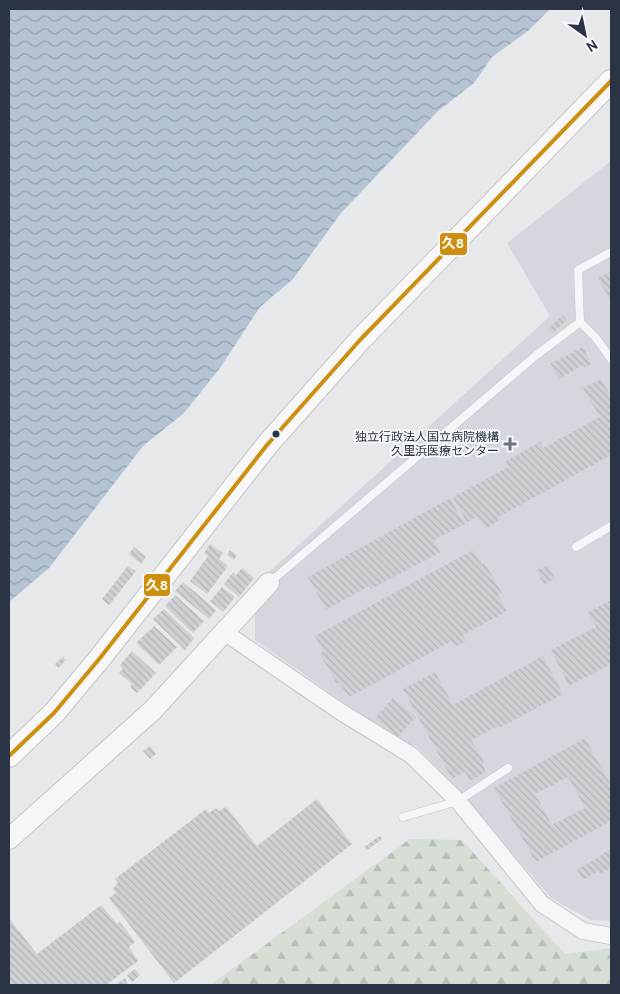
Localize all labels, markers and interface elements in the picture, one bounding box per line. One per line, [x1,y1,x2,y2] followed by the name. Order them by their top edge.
[560,10,610,60] north arrow
[582,35,600,55] text: N
[439,232,468,256] line badge: 久8
[442,236,464,253] text: 久8
[271,429,281,439] unlabelled marker
[355,430,499,460] place label: 独立行政法人国立病院機構 久里浜医療センター
[503,437,517,451] marker: 独立行政法人国立病院機構 久里浜医療センター
[143,573,171,597] line badge: 久8
[146,578,168,595] text: 久8

